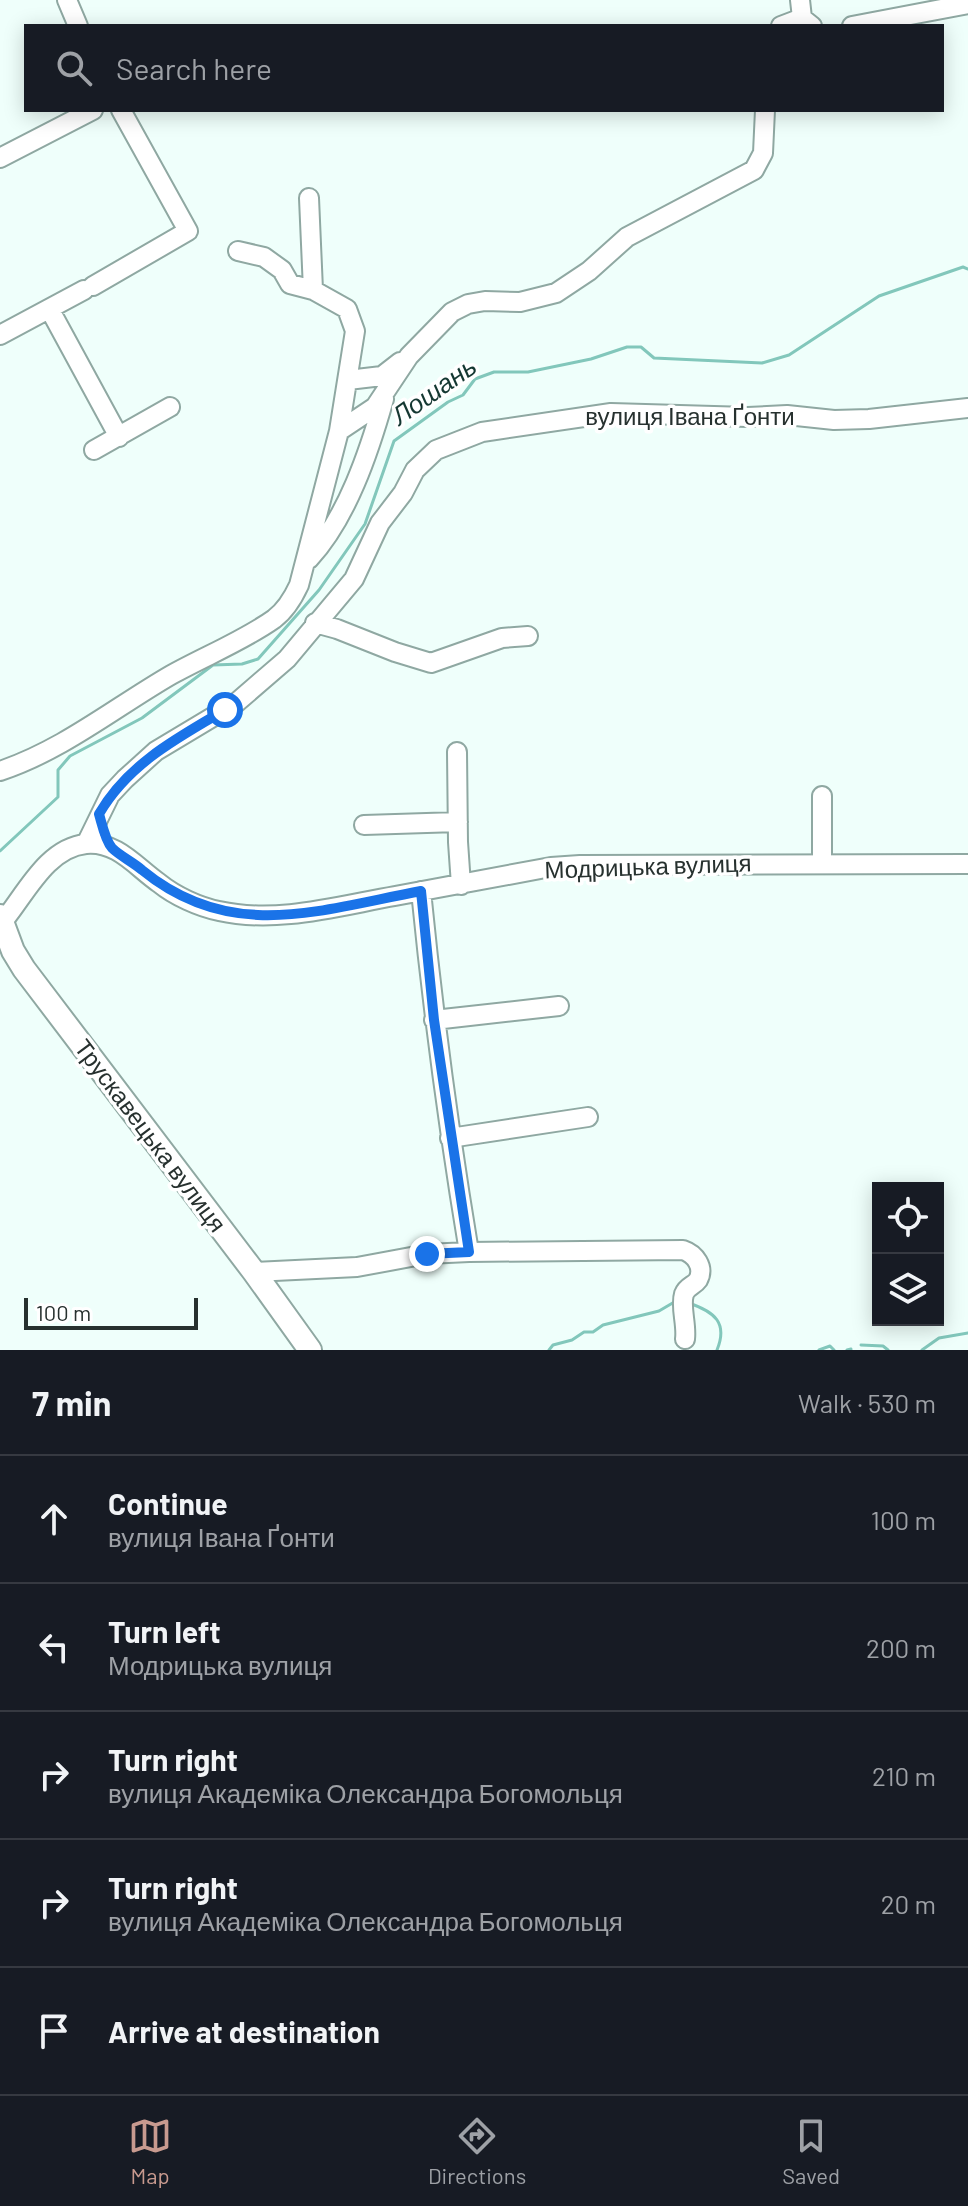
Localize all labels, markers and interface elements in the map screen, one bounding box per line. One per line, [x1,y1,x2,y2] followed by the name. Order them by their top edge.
[24,24,944,112] search box
[52,46,96,90] icon: search
[116,50,272,86] text: Search here
[383,349,481,431] water label: Лошань
[585,401,795,430] street label: вулиця Івана Ґонти
[207,692,243,728] route start
[544,847,752,884] street label: Модрицька вулиця
[69,1033,233,1237] street label: Трускавецька вулиця
[872,1182,944,1326] map controls
[872,1182,944,1254] button: locate
[409,1236,445,1272] route end
[872,1254,944,1326] button: layers
[24,1294,198,1330] scale bar
[36,1299,91,1325] text: 100 m
[32,1382,111,1423] text: 7 min
[798,1387,936,1418] text: Walk · 530 m
[108,1485,228,1521] text: Continue
[32,1497,76,1541] icon: ahead
[871,1504,936,1535] text: 100 m
[108,1521,335,1552] text: вулиця Івана Ґонти
[108,1613,221,1649] text: Turn left
[32,1625,76,1669] icon: left
[866,1632,936,1663] text: 200 m
[108,1649,332,1680] text: Модрицька вулиця
[108,1741,238,1777] text: Turn right
[32,1753,76,1797] icon: right
[872,1760,936,1791] text: 210 m
[108,1777,623,1808] text: вулиця Академіка Олександра Богомольця
[108,1869,238,1905] text: Turn right
[32,1881,76,1925] icon: right
[881,1888,936,1919] text: 20 m
[108,1905,623,1936] text: вулиця Академіка Олександра Богомольця
[32,2009,76,2053] icon: arrive
[108,2013,380,2049] text: Arrive at destination
[128,2114,172,2188] tab: Map
[428,2114,526,2188] tab: Directions
[782,2114,840,2188] tab: Saved

